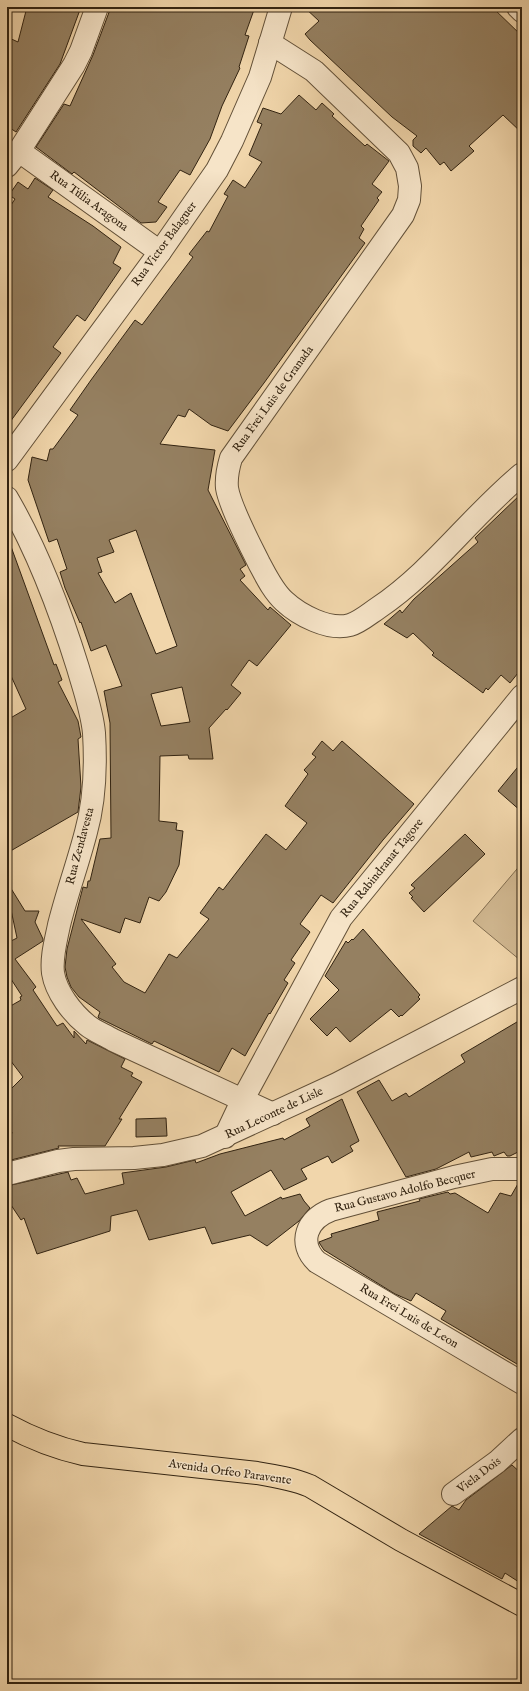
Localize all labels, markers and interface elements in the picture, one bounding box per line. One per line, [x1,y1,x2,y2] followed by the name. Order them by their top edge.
[47,167,132,235] street label: Rua Túlia Aragona
[128,198,200,289] street label: Rua Victor Balaguer
[229,342,317,455] street label: Rua Frei Luis de Granada
[63,805,98,886] street label: Rua Zendavesta
[337,815,427,921] street label: Rua Rabindranat Tagore
[223,1083,326,1142] street label: Rua Leconte de Lisle
[333,1166,478,1217] street label: Rua Gustavo Adolfo Becquer
[357,1281,462,1352] street label: Rua Frei Luis de Leon
[453,1454,504,1497] street label: Viela Dois
[167,1456,293,1488] street label: Avenida Orfeo Paravente

